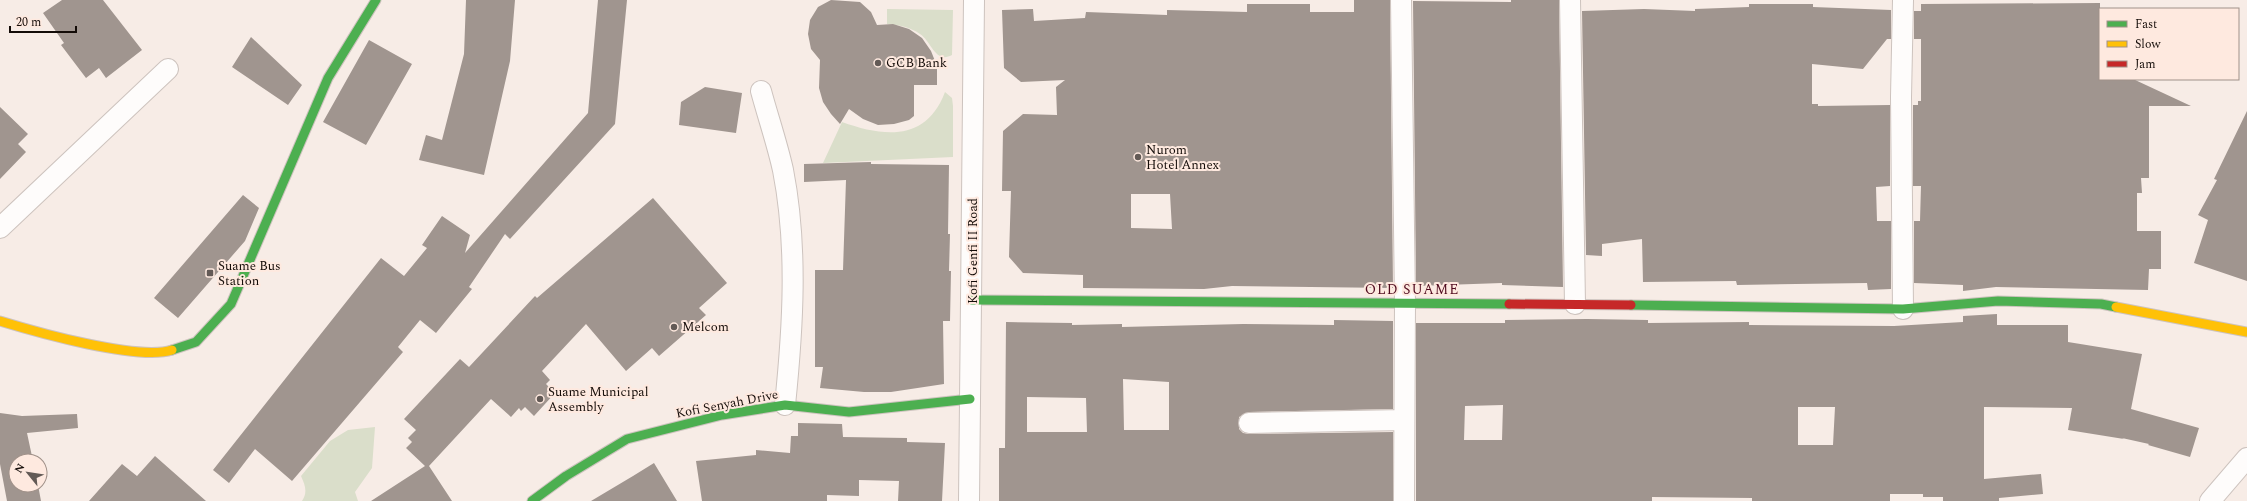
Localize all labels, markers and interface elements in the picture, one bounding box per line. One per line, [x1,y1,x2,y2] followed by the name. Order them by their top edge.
[10,8,76,34] scale bar
[2099,8,2239,80] legend
[16,13,41,32] text: 20 m
[2135,15,2157,34] text: Fast
[2135,35,2161,54] text: Slow
[886,53,947,73] place label: GCB Bank
[2135,55,2156,74] text: Jam
[873,58,883,68] marker: GCB Bank
[1146,140,1220,175] place label: Nurom Hotel Annex
[1133,152,1143,162] marker: Nurom Hotel Annex
[963,198,983,304] street label: Kofi Genfi II Road
[218,256,281,291] place label: Suame Bus Station
[205,268,215,278] marker: Suame Bus Station
[1365,279,1459,300] district label: OLD SUAME
[682,317,729,337] place label: Melcom
[669,322,679,332] marker: Melcom
[548,382,649,417] place label: Suame Municipal Assembly
[674,384,780,424] street label: Kofi Senyah Drive
[535,394,545,404] marker: Suame Municipal Assembly
[8,453,48,493] north arrow
[10,460,29,476] text: N

